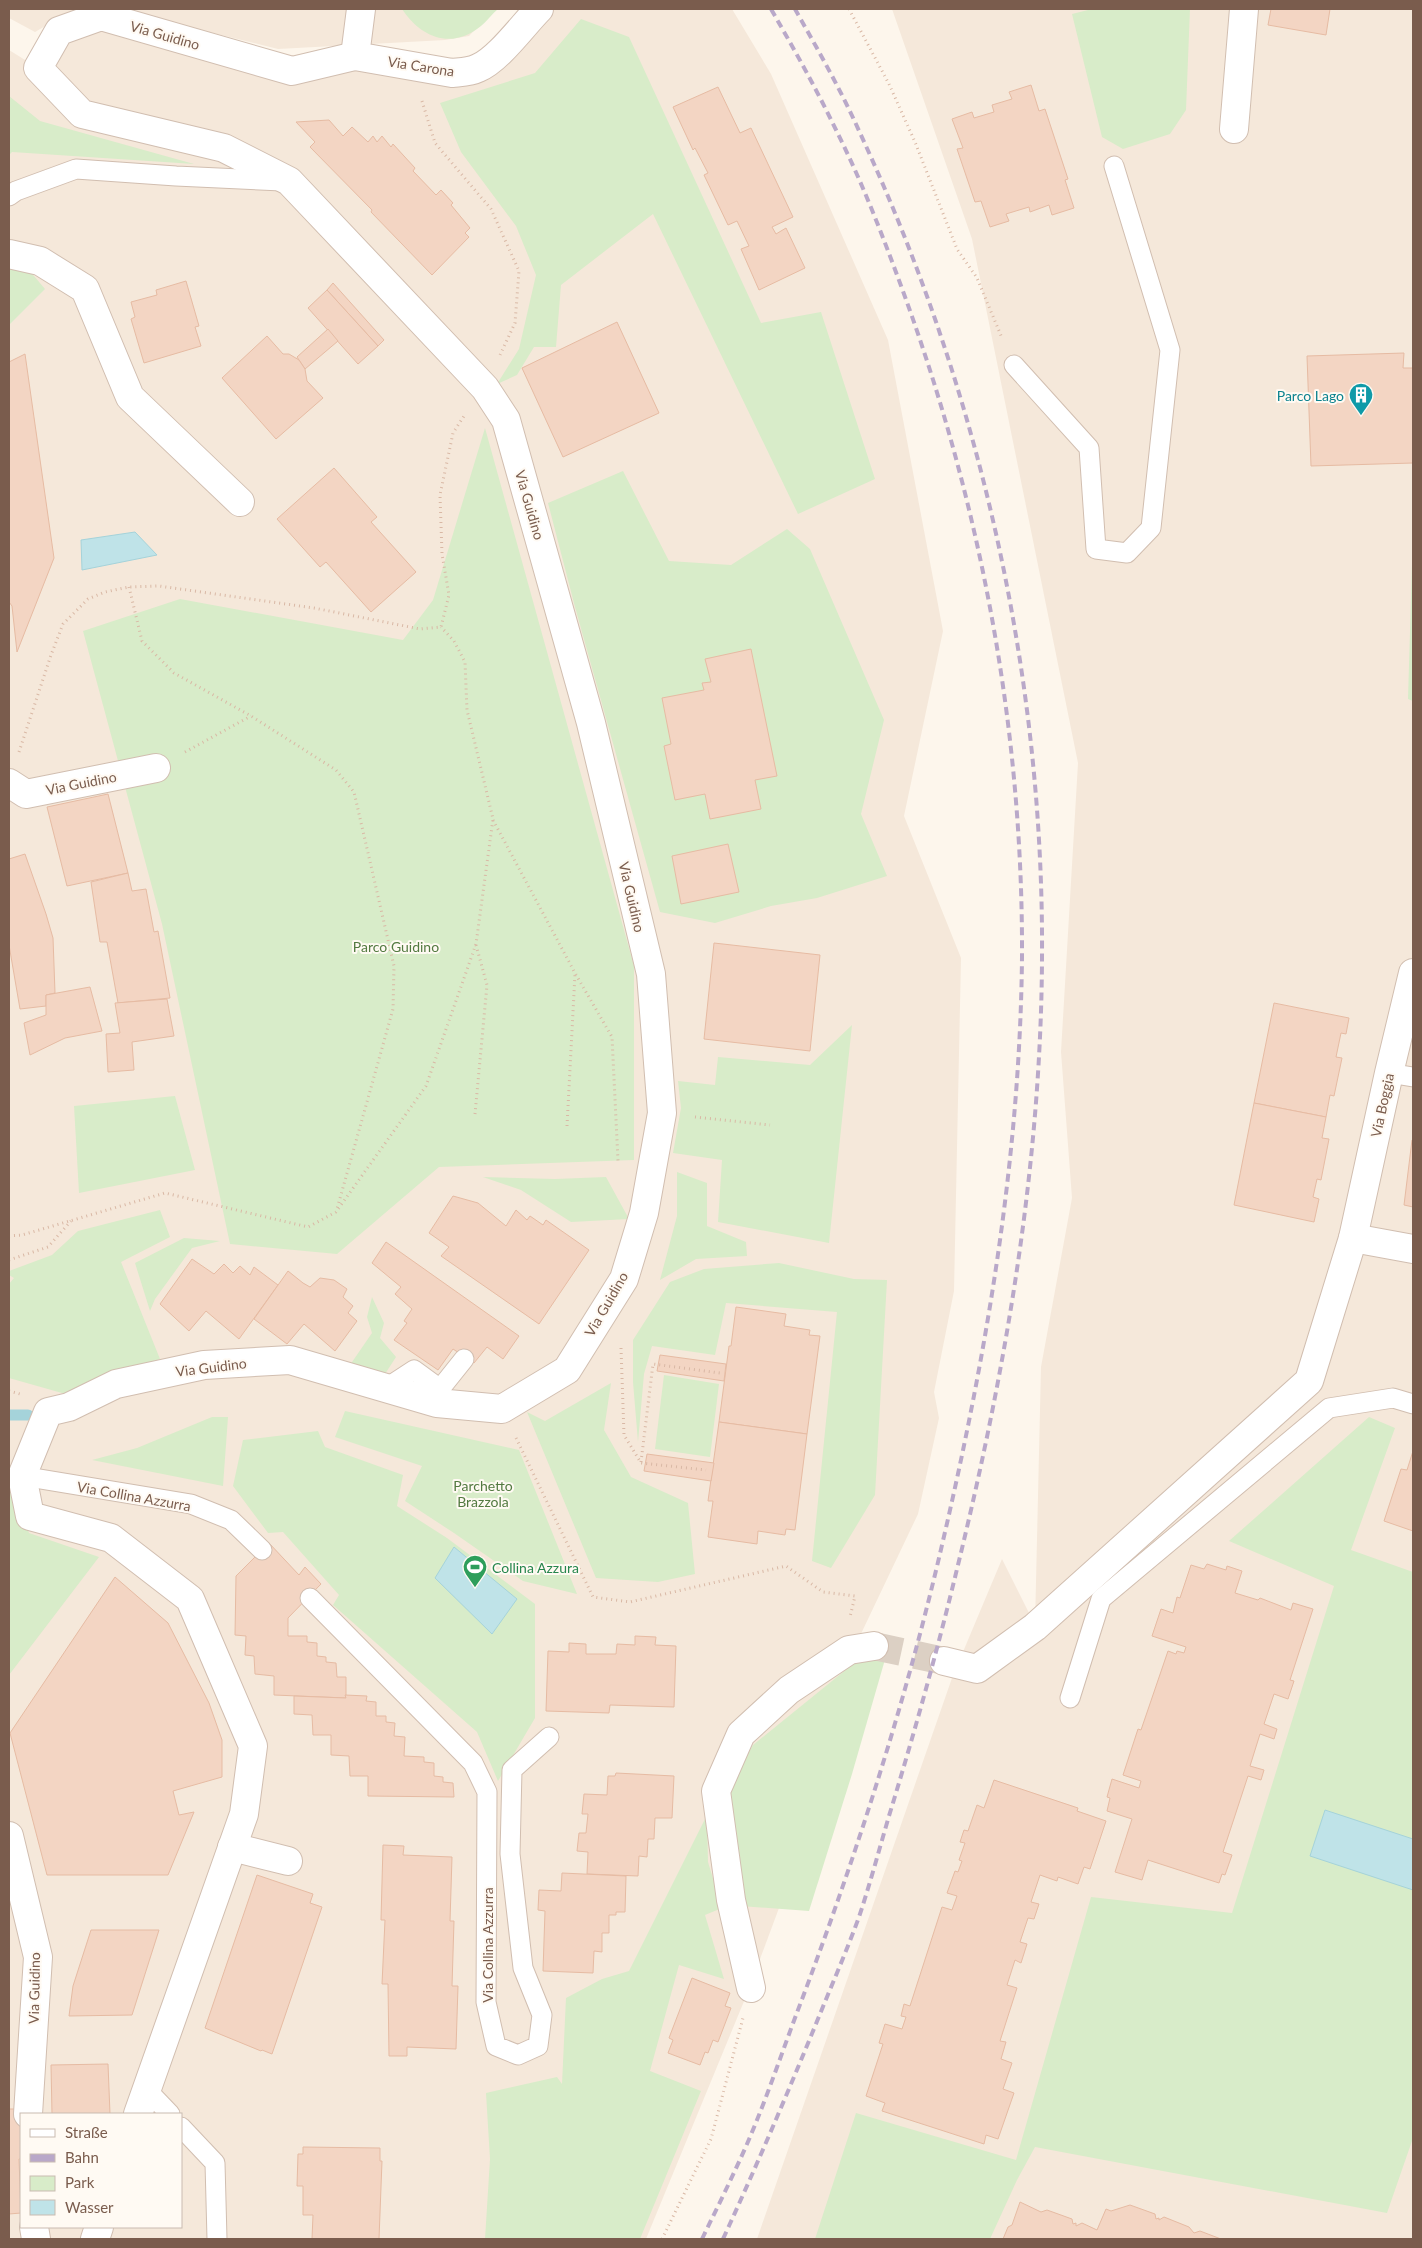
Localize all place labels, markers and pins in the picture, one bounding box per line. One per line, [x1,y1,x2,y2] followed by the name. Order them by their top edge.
[1348,382,1374,416] building icon: Parco Lago
[1277,387,1344,404] place label: Parco Lago
[462,1554,488,1588] sports icon: Collina Azzura
[492,1559,579,1576] place label: Collina Azzura

